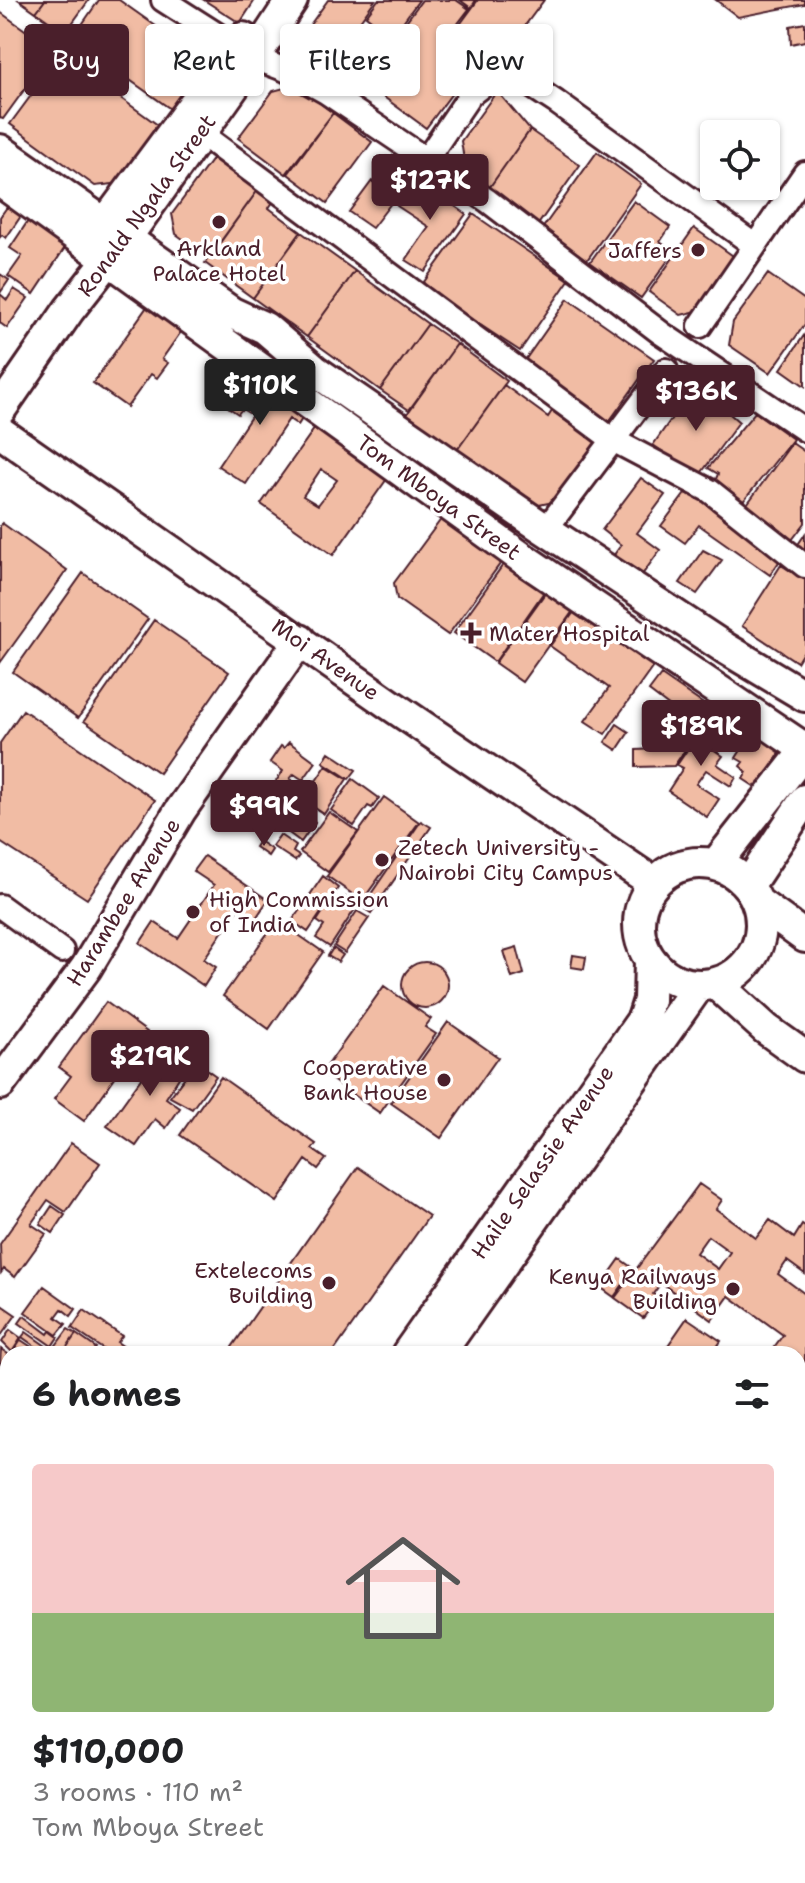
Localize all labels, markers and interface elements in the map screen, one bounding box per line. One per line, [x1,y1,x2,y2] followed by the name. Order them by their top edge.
[24,24,129,96] chip: Buy
[145,24,264,96] chip: Rent
[280,24,420,96] chip: Filters
[436,24,553,96] chip: New
[70,108,222,302] street label: Ronald Ngala Street
[700,120,780,200] map controls
[700,120,780,200] button: locate
[374,154,486,222] pin: $127K
[390,162,470,197] text: $127K
[210,213,228,231] marker: Arkland Palace Hotel
[153,234,286,288] place label: Arkland Palace Hotel
[608,236,682,265] place label: Jaffers
[689,241,707,259] marker: Jaffers
[204,359,316,427] pin: $110K
[640,365,752,433] pin: $136K
[222,367,298,402] text: $110K
[655,373,737,408] text: $136K
[351,428,527,567] street label: Tom Mboya Street
[266,612,385,707] street label: Moi Avenue
[489,619,650,648] place label: Mater Hospital
[460,622,482,644] marker: Mater Hospital
[645,700,757,768] pin: $189K
[660,708,742,743] text: $189K
[217,780,311,848] pin: $99K
[229,788,299,823] text: $99K
[60,813,187,992] street label: Harambee Avenue
[398,833,613,887] place label: Zetech University - Nairobi City Campus
[373,851,391,869] marker: Zetech University - Nairobi City Campus
[209,885,389,939] place label: High Commission of India
[184,903,202,921] marker: High Commission of India
[94,1030,206,1098] pin: $219K
[109,1038,191,1073] text: $219K
[302,1053,428,1107] place label: Cooperative Bank House
[464,1060,620,1265] street label: Haile Selassie Avenue
[435,1071,453,1089] marker: Cooperative Bank House
[194,1256,313,1310] place label: Extelecoms Building
[548,1262,717,1316] place label: Kenya Railways Building
[320,1274,338,1292] marker: Extelecoms Building
[724,1280,742,1298] marker: Kenya Railways Building
[32,1371,181,1417] text: 6 homes
[730,1372,774,1416] icon: filters
[331,1516,475,1660] icon: home
[32,1728,185,1774] text: $110,000
[32,1774,243,1809] text: 3 rooms · 110 m²
[32,1809,264,1844] text: Tom Mboya Street

